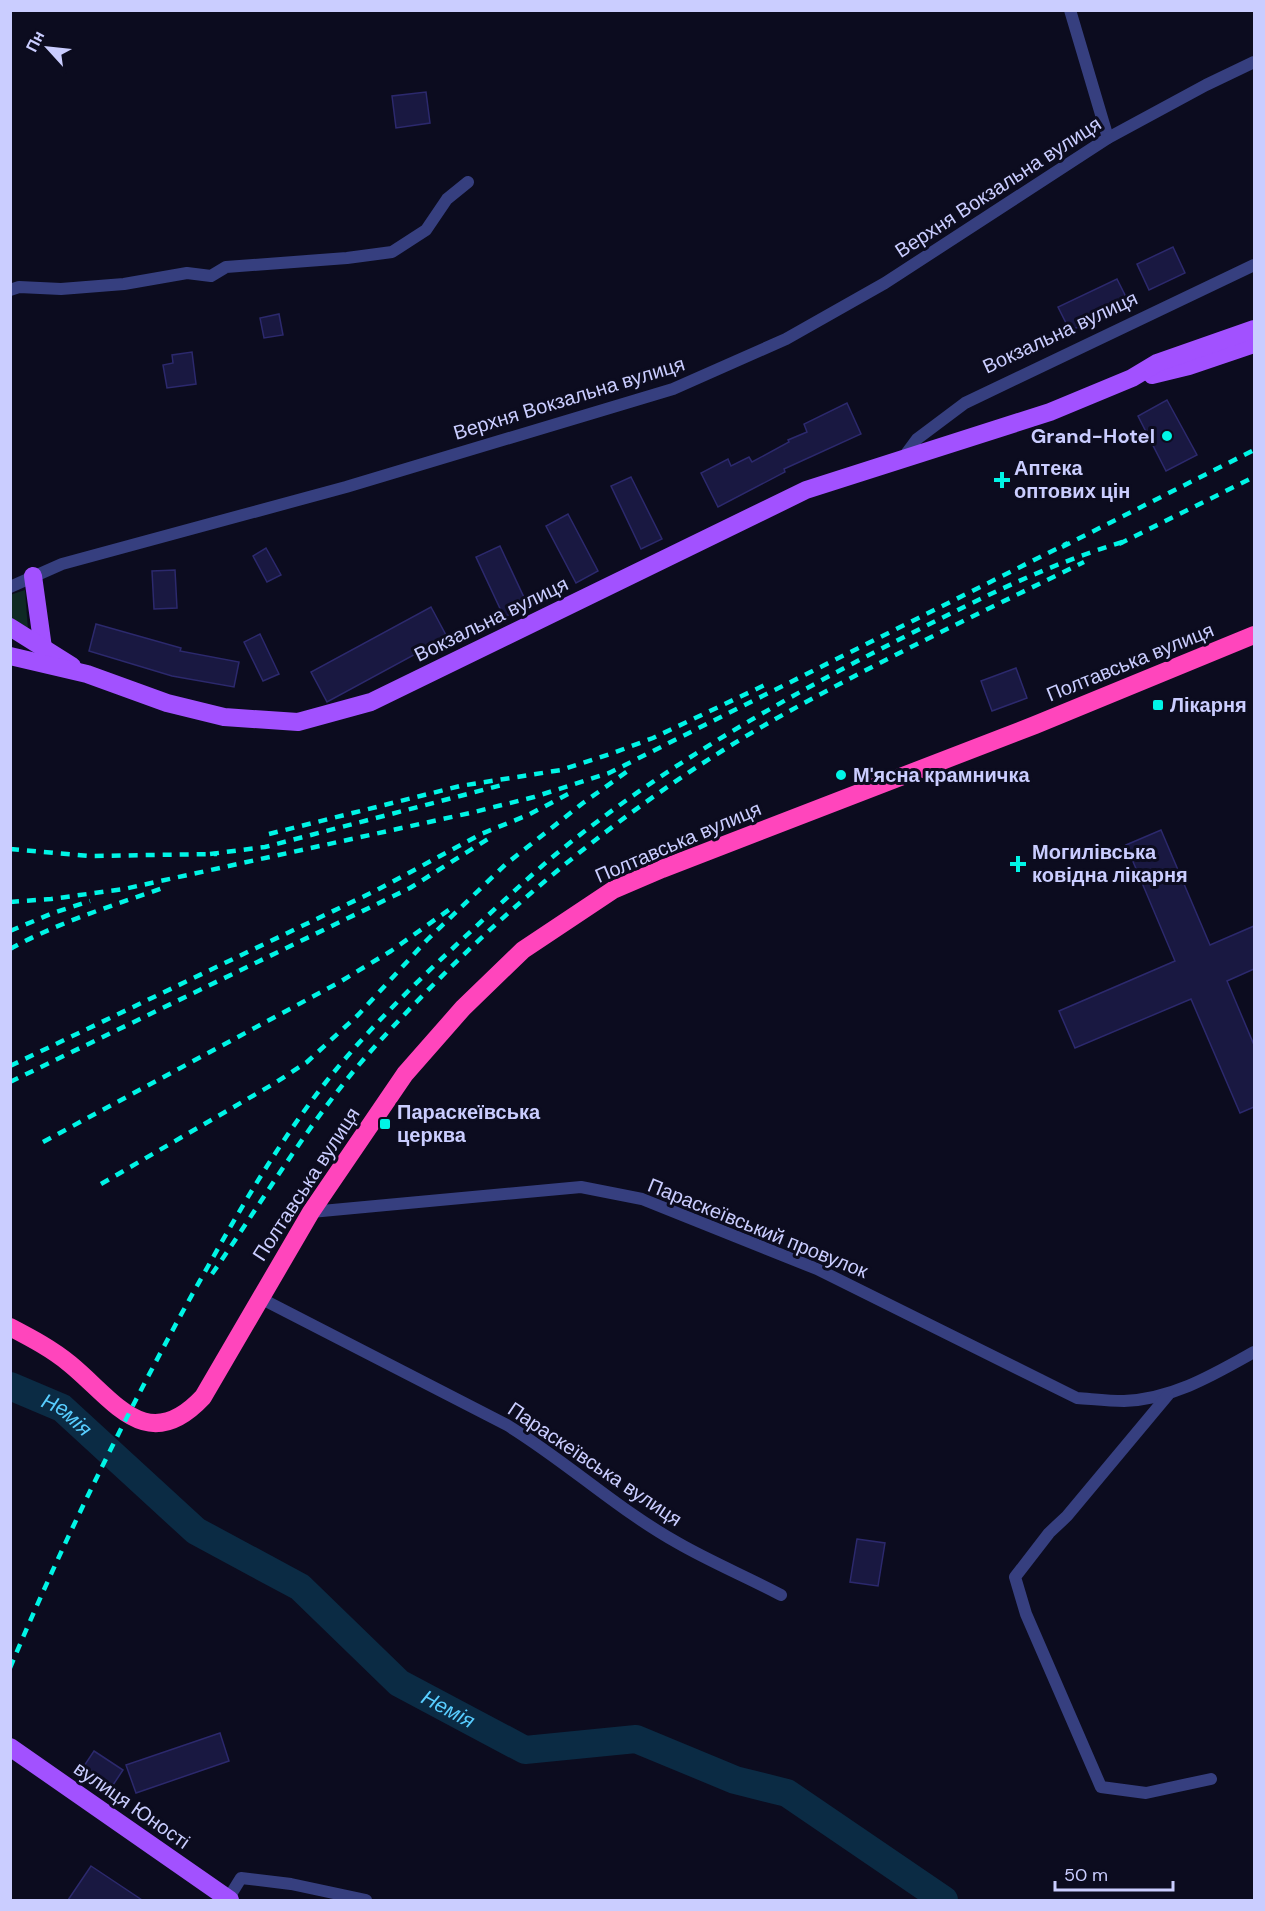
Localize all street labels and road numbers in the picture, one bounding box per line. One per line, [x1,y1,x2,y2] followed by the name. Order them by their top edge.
[890,111,1106,263] street label: Верхня Вокзальна вулиця
[978,285,1142,379] street label: Вокзальна вулиця
[450,350,688,446] street label: Верхня Вокзальна вулиця
[410,570,572,668] street label: Вокзальна вулиця
[1043,617,1217,707] street label: Полтавська вулиця
[591,795,765,889] street label: Полтавська вулиця
[247,1102,365,1266] street label: Полтавська вулиця
[644,1172,872,1284] street label: Параскеївський провулок
[503,1396,687,1532] street label: Параскеївська вулиця
[69,1755,195,1855] street label: вулиця Юності

